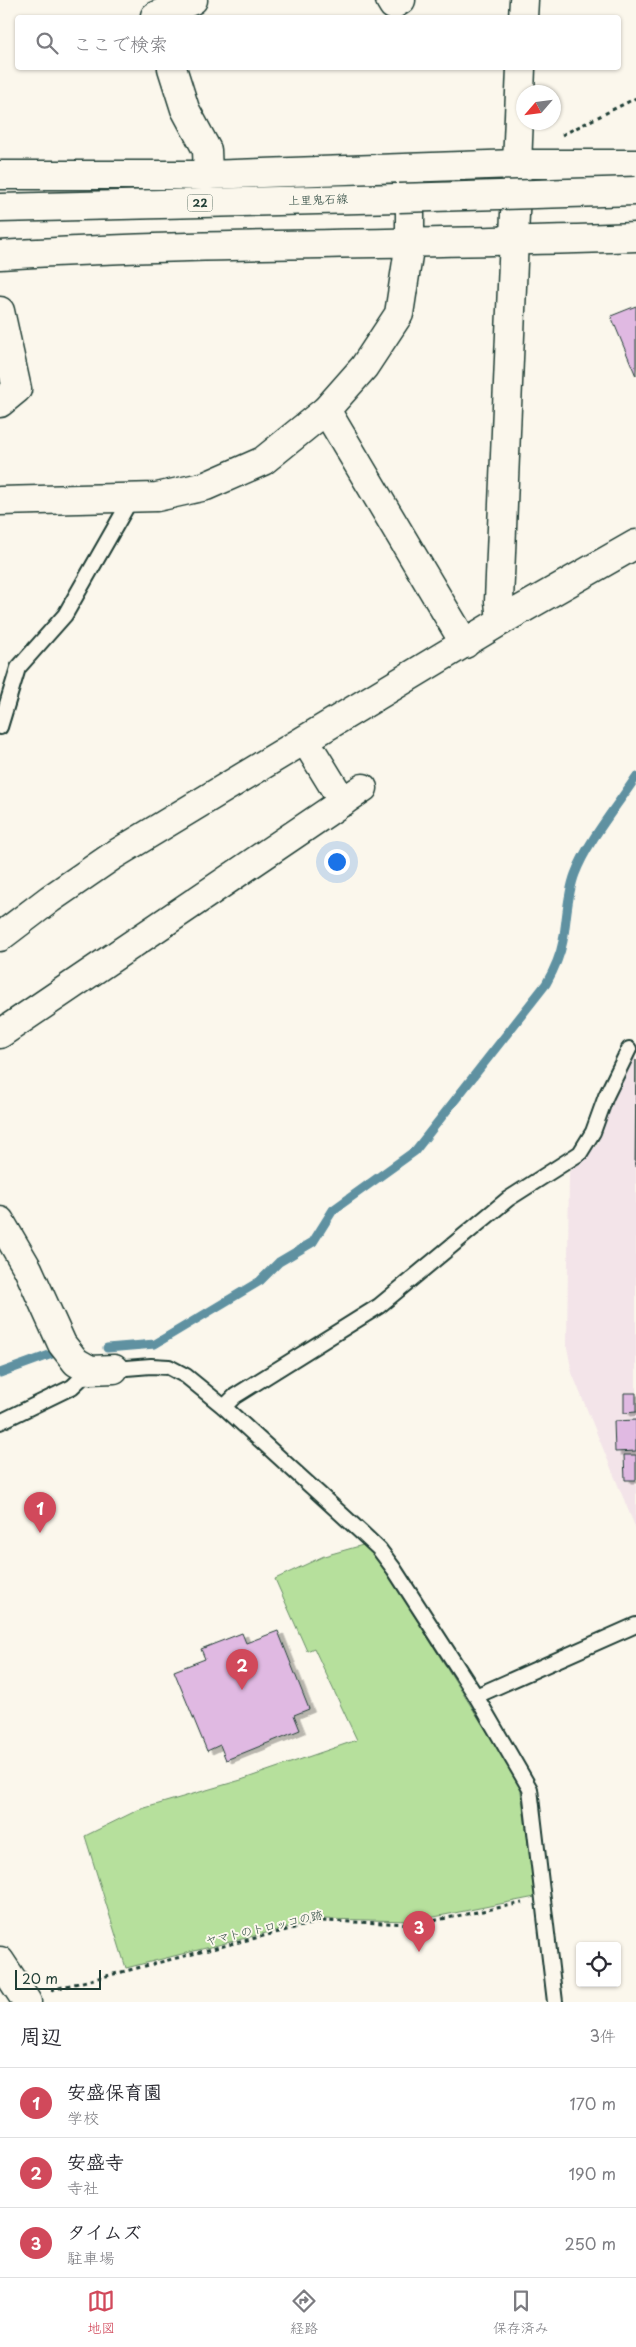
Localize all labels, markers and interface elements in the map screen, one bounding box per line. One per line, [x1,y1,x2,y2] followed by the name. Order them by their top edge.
[15,15,621,70] search box
[33,29,61,57] icon: search
[73,29,168,57] text: ここで検索
[516,85,561,130] north arrow
[288,189,348,209] street label: 上里鬼石線
[188,194,212,212] road number: 22
[324,849,350,875] your location
[24,1492,56,1533] pin: 1
[226,1649,258,1690] pin: 2
[203,1905,324,1949] street label: ヤマトのトロッコの跡
[403,1911,435,1952] pin: 3
[576,1942,621,1987] map controls
[576,1942,621,1987] button: locate
[15,1967,101,1990] scale bar
[22,1968,58,1989] text: 20 m
[20,2019,62,2051] text: 周辺
[589,2023,616,2047] text: 3件
[67,2077,162,2105] text: 安盛保育園
[32,2091,40,2115] text: 1
[570,2091,616,2115] text: 170 m
[67,2105,99,2129] text: 学校
[67,2147,124,2175] text: 安盛寺
[30,2161,42,2185] text: 2
[568,2161,616,2185] text: 190 m
[67,2175,99,2199] text: 寺社
[67,2217,141,2245] text: タイムズ
[31,2231,41,2255] text: 3
[565,2231,616,2255] text: 250 m
[67,2245,115,2269] text: 駐車場
[87,2287,115,2338] tab: 地図
[290,2287,318,2338] tab: 経路
[493,2287,549,2338] tab: 保存済み

